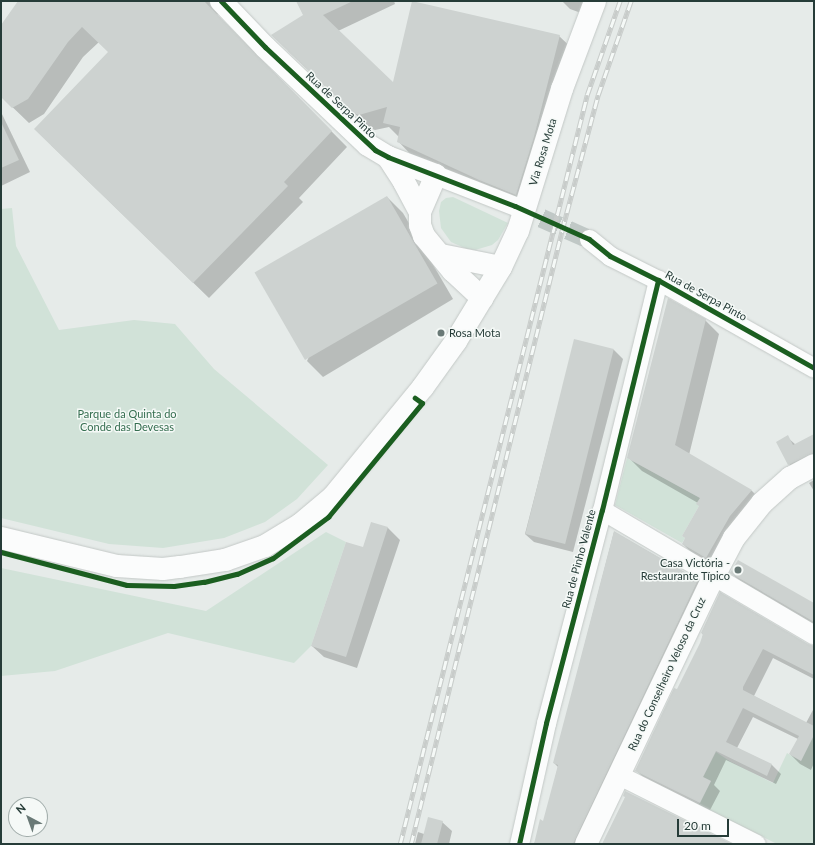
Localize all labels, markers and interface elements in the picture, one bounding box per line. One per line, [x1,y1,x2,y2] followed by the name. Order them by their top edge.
[303,69,379,141] street label: Rua de Serpa Pinto
[526,117,560,187] street label: Via Rosa Mota
[663,268,749,324] street label: Rua de Serpa Pinto
[449,326,500,340] place label: Rosa Mota
[436,328,446,338] marker: Rosa Mota
[77,408,177,434] park label: Parque da Quinta do Conde das Devesas
[559,508,599,610] street label: Rua de Pinho Valente
[640,557,730,583] place label: Casa Victória - Restaurante Típico
[733,565,743,575] marker: Casa Victória - Restaurante Típico
[625,595,709,753] street label: Rua do Conselheiro Veloso da Cruz
[8,797,48,837] north arrow
[13,801,28,816] text: N
[679,811,731,837] scale bar
[684,818,711,833] text: 20 m

